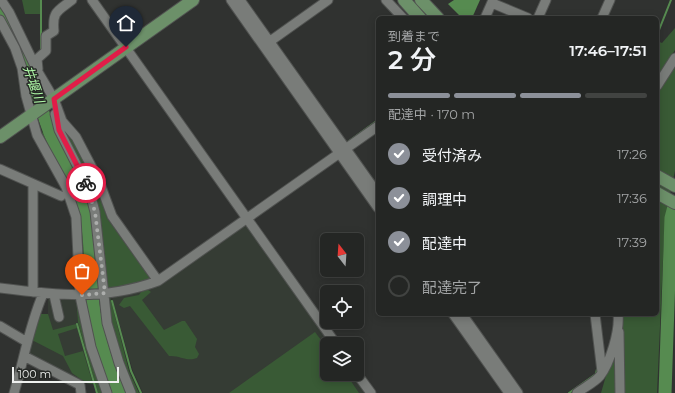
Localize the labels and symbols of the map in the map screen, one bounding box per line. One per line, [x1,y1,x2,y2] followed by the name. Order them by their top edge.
[109,6,143,47] pin
[20,63,49,107] water label: 井堰川
[66,163,106,203] courier
[320,233,364,277] north arrow
[65,254,99,295] pin
[12,365,119,384] scale bar

